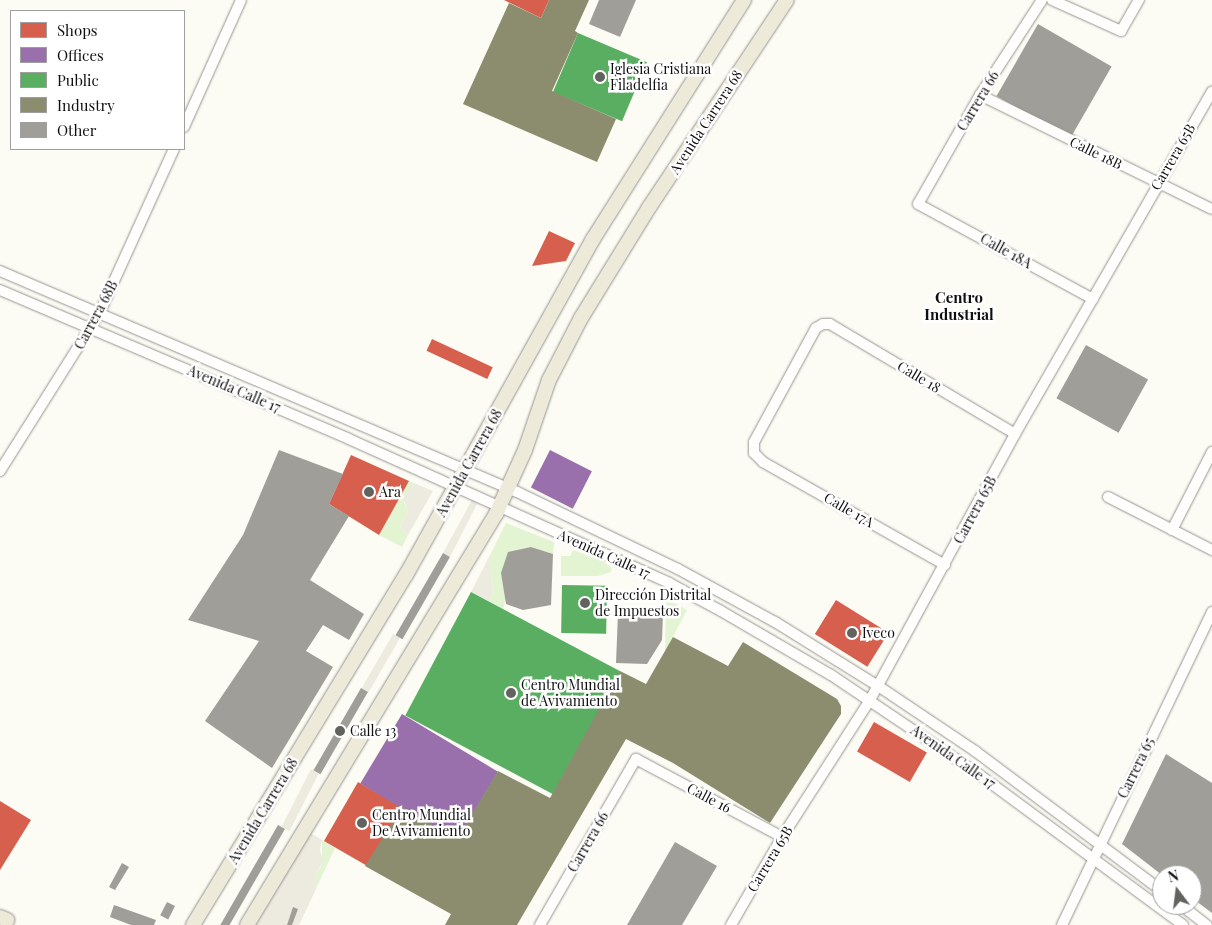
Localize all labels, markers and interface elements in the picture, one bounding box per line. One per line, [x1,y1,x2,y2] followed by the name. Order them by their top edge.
[10,10,185,150] legend
[57,20,98,40] text: Shops
[57,45,104,65] text: Offices
[610,61,711,94] place label: Iglesia Cristiana Filadelfia
[666,67,746,177] street label: Avenida Carrera 68
[954,68,1002,134] street label: Carrera 66
[57,70,99,90] text: Public
[594,71,606,83] marker: Iglesia Cristiana Filadelfia
[57,95,115,115] text: Industry
[57,120,97,140] text: Other
[1147,121,1199,193] street label: Carrera 65B
[1067,133,1125,173] street label: Calle 18B
[977,230,1035,272] street label: Calle 18A
[71,278,121,352] street label: Carrera 68B
[924,288,994,323] district label: Centro Industrial
[894,358,944,396] street label: Calle 18
[185,362,283,416] street label: Avenida Calle 17
[432,406,506,520] street label: Avenida Carrera 68
[950,473,1000,547] street label: Carrera 65B
[379,484,401,500] place label: Ara
[363,486,375,498] marker: Ara
[821,489,877,531] street label: Calle 17A
[555,526,653,582] street label: Avenida Calle 17
[595,587,711,620] place label: Dirección Distrital de Impuestos
[579,597,591,609] marker: Dirección Distrital de Impuestos
[862,625,895,641] place label: Iveco
[846,627,858,639] marker: Iveco
[521,677,620,710] place label: Centro Mundial de Avivamiento
[505,687,517,699] marker: Centro Mundial de Avivamiento
[907,722,999,792] street label: Avenida Calle 17
[350,723,396,739] place label: Calle 13
[334,725,346,737] marker: Calle 13
[1114,735,1158,801] street label: Carrera 65
[225,755,301,867] street label: Avenida Carrera 68
[684,779,734,817] street label: Calle 16
[372,807,471,840] place label: Centro Mundial De Avivamiento
[564,809,612,875] street label: Carrera 66
[356,817,368,829] marker: Centro Mundial De Avivamiento
[744,823,796,895] street label: Carrera 65B
[1152,865,1202,915] north arrow
[1166,866,1181,886] text: N

